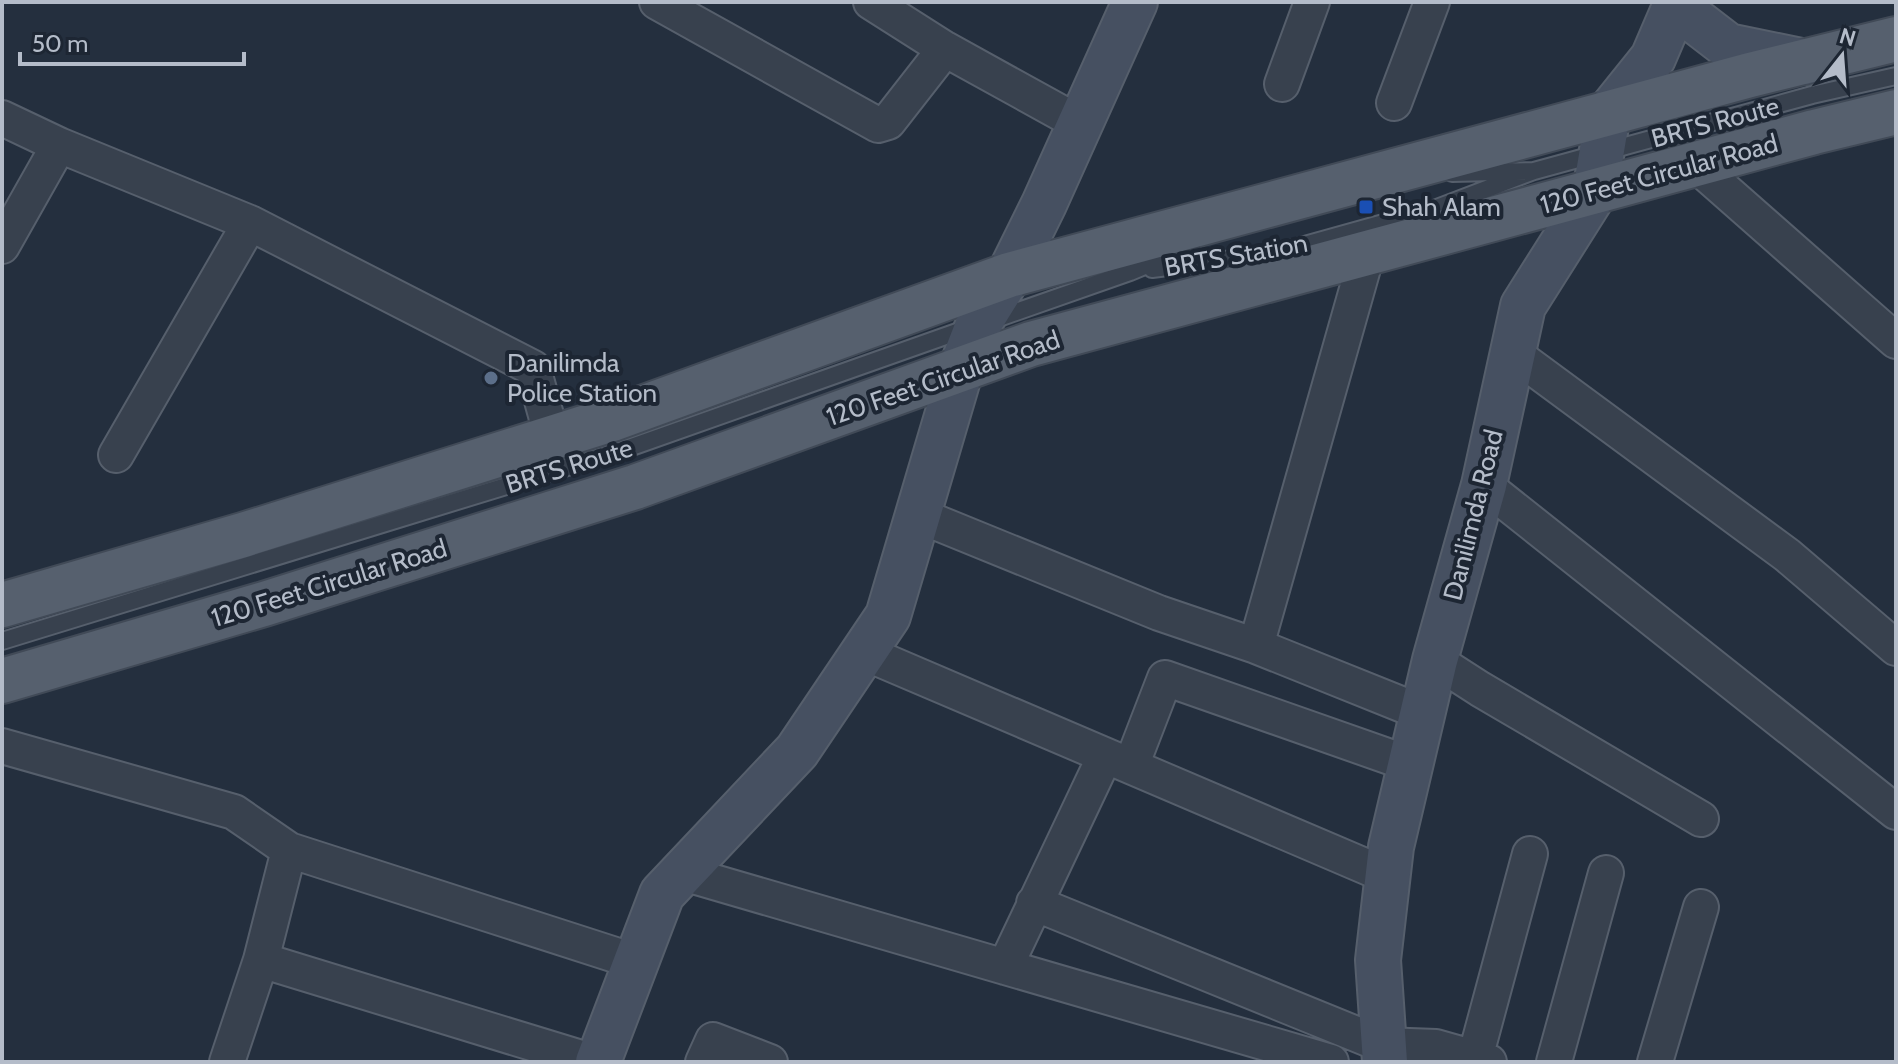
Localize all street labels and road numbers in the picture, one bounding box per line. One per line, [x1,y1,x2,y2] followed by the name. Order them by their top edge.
[1648,90,1782,154] street label: BRTS Route
[1537,127,1781,221] street label: 120 Feet Circular Road
[1162,227,1310,283] street label: BRTS Station
[822,323,1064,433] street label: 120 Feet Circular Road
[1436,426,1510,604] street label: Danilimda Road
[502,432,636,500] street label: BRTS Route
[207,532,451,634] street label: 120 Feet Circular Road

